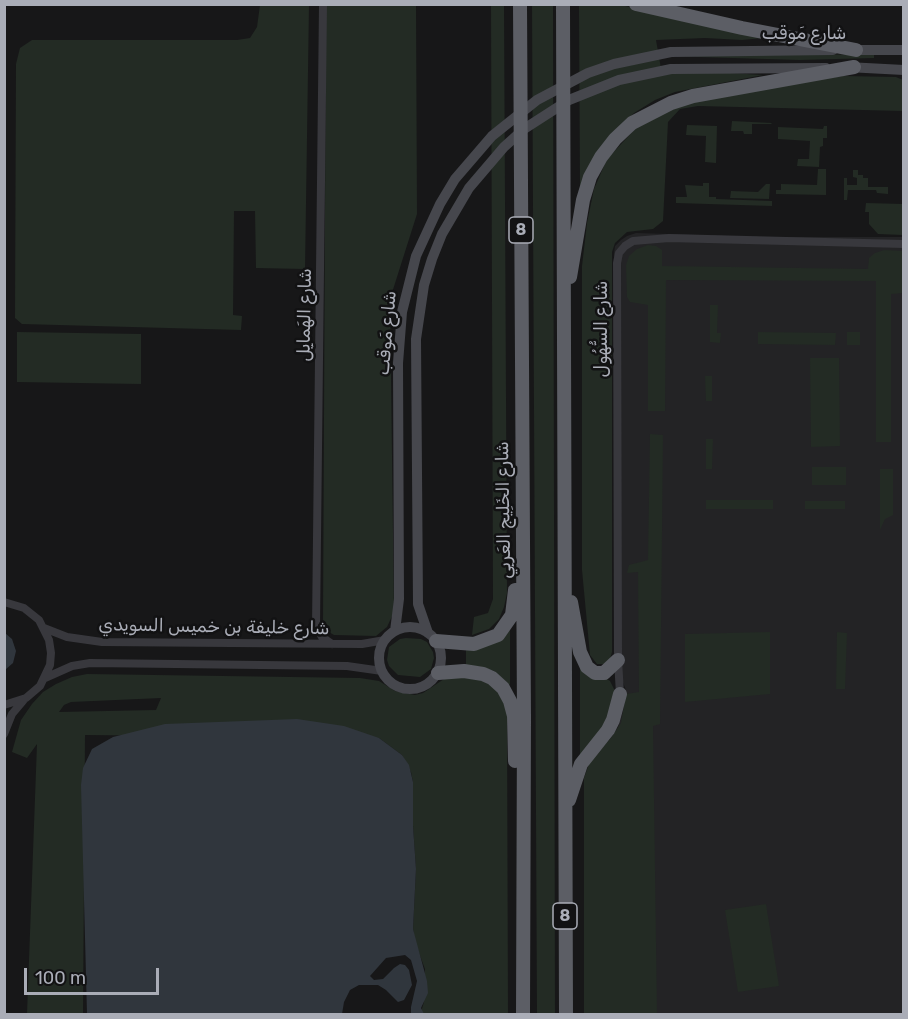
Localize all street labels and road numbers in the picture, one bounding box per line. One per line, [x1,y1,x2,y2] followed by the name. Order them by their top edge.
[762,23,846,45] street label: شارع مَوقب
[509,217,533,243] road number: 8
[293,268,317,362] street label: شارع الهَمايِل
[591,281,613,377] street label: شارع السُّهُول
[373,290,401,376] street label: شارع مَوقب
[492,441,516,579] street label: شارع الخَلِيج العَربِي
[98,614,330,640] street label: شارع خليفة بن خميس السويدي
[553,903,577,929] road number: 8

